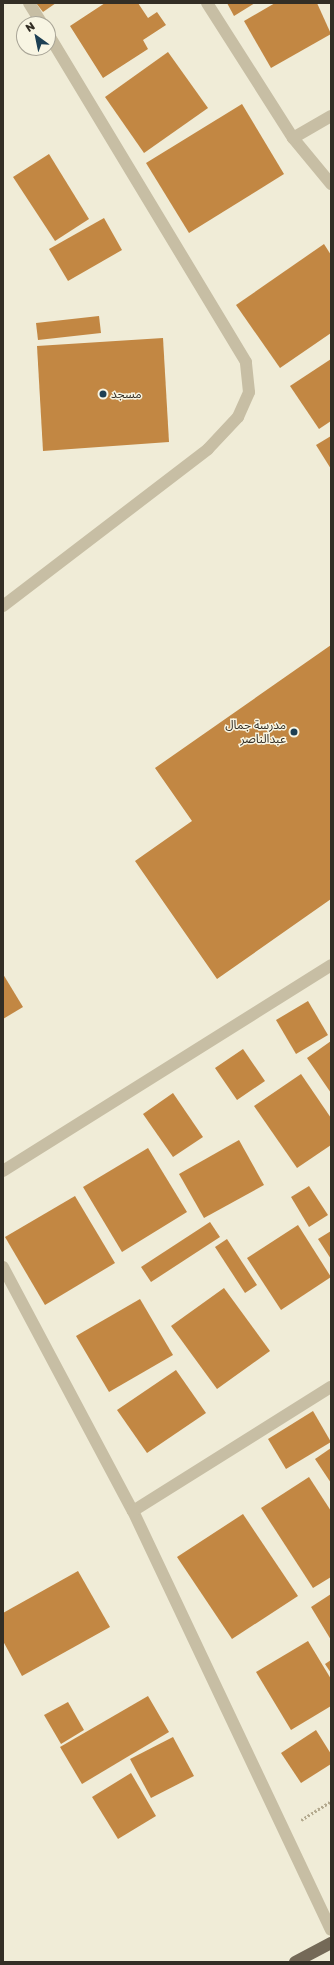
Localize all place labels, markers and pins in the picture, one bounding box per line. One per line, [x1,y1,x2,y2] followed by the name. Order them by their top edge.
[111,387,142,401] place label: مسجد
[98,389,108,399] marker: مسجد
[225,718,286,746] place label: مدرسة جمال عبدالناصر
[289,727,299,737] marker: مدرسة جمال عبدالناصر

